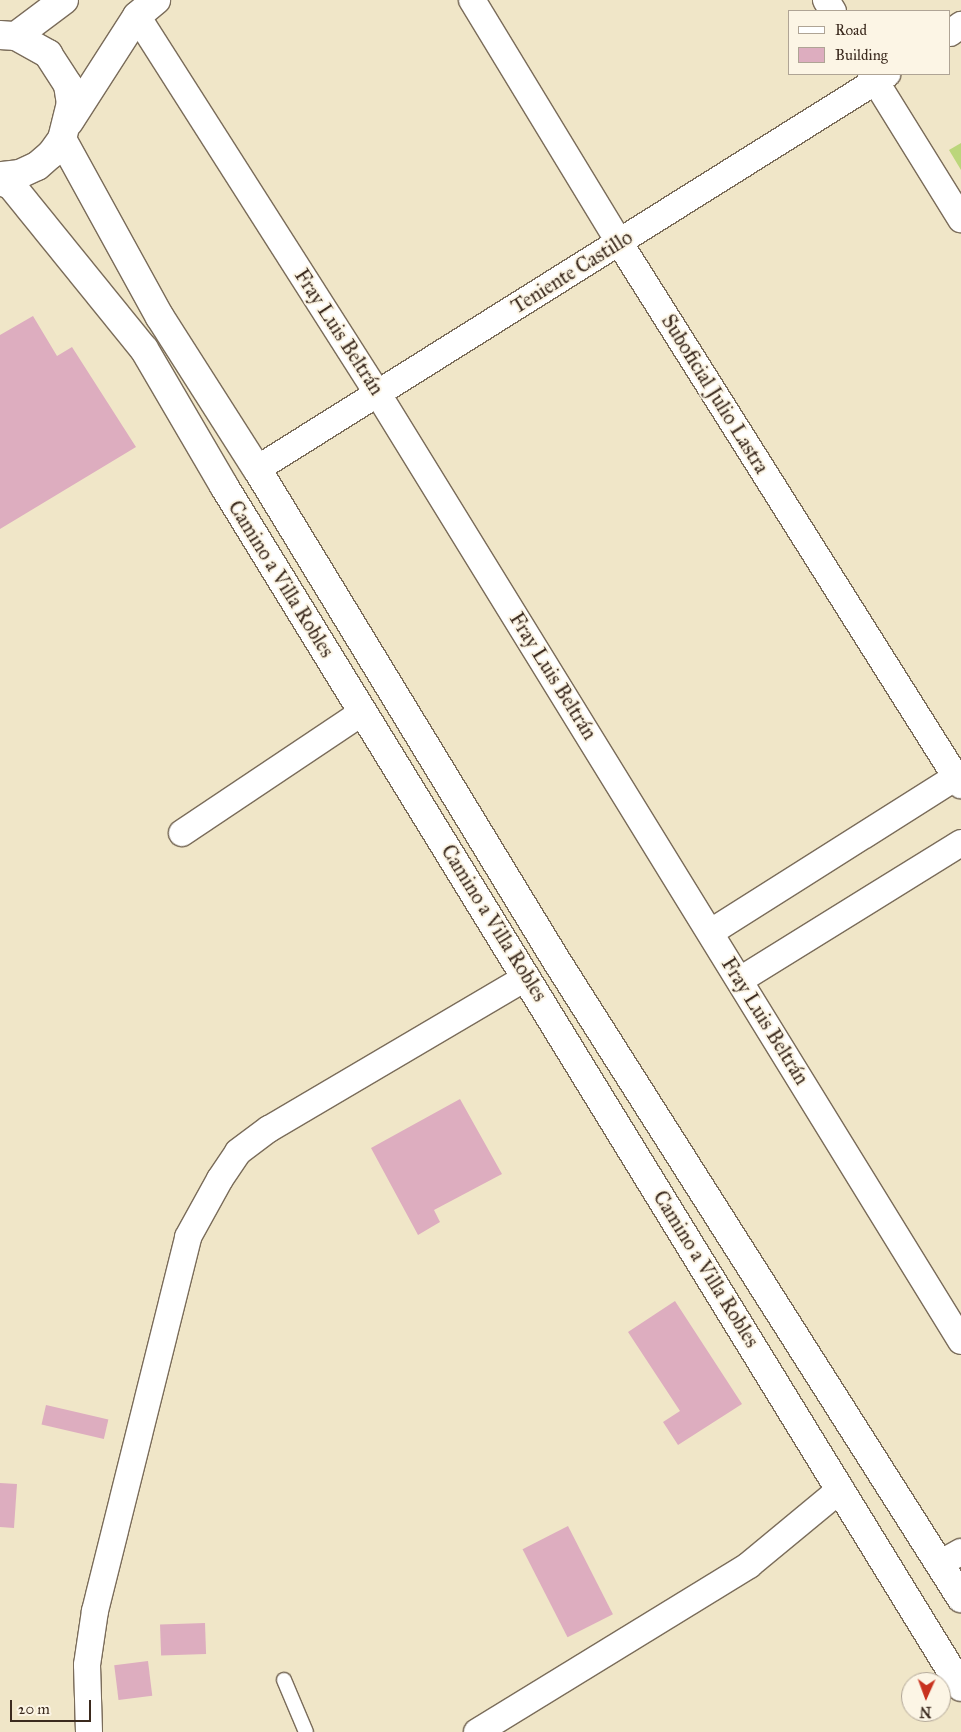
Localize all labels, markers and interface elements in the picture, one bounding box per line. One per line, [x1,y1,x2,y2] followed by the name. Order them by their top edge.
[788,10,951,75] legend
[835,21,867,39] text: Road
[835,46,888,64] text: Building
[507,225,637,319] street label: Teniente Castillo
[289,265,389,399] street label: Fray Luis Beltrán
[656,310,774,478] street label: Suboficial Julio Lastra
[223,496,339,662] street label: Camino a Villa Robles
[504,608,602,744] street label: Fray Luis Beltrán
[436,840,552,1006] street label: Camino a Villa Robles
[716,953,814,1089] street label: Fray Luis Beltrán
[648,1186,764,1352] street label: Camino a Villa Robles
[901,1672,951,1722] north arrow
[12,1690,94,1722] scale bar
[18,1700,50,1718] text: 20 m
[919,1703,932,1720] text: N

